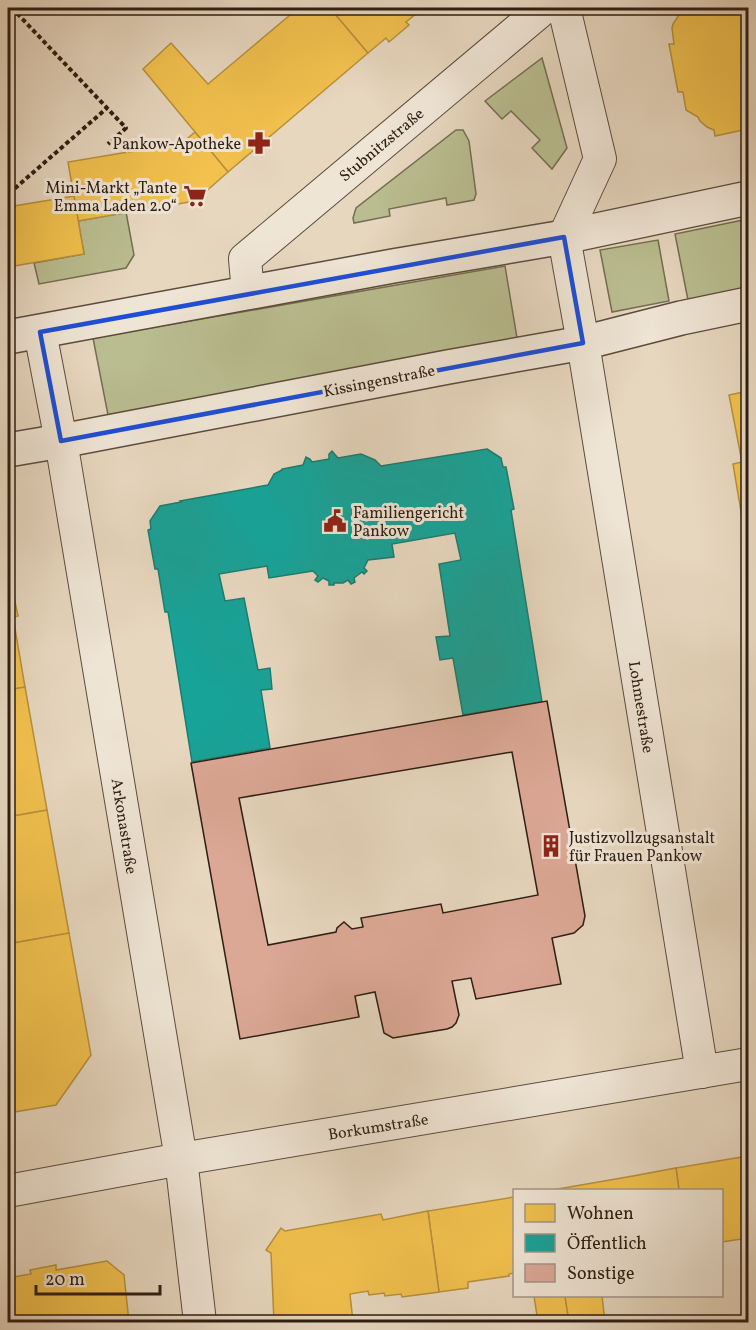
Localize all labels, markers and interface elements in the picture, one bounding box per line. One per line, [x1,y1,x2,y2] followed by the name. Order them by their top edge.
[335,104,429,188] street label: Stubnitzstraße
[246,130,272,156] pharmacy icon: Pankow-Apotheke
[113,134,241,156] place label: Pankow-Apotheke
[46,178,177,218] place label: Mini-Markt „Tante Emma Laden 2.0“
[182,183,208,209] supermarket icon: Mini-Markt „Tante Emma Laden 2.0“
[322,360,437,404] street label: Kissingenstraße
[353,503,464,543] place label: Familiengericht Pankow
[322,508,348,534] public building icon: Familiengericht Pankow
[622,660,658,755] street label: Lohmestraße
[105,777,141,876] street label: Arkonastraße
[569,828,716,868] place label: Justizvollzugsanstalt für Frauen Pankow
[538,833,564,859] building icon: Justizvollzugsanstalt für Frauen Pankow
[327,1109,430,1147] street label: Borkumstraße
[513,1189,723,1297] legend
[567,1202,634,1227] text: Wohnen
[567,1232,647,1257] text: Öffentlich
[36,1258,160,1296] scale bar
[567,1262,634,1287] text: Sonstige
[45,1268,85,1293] text: 20 m

